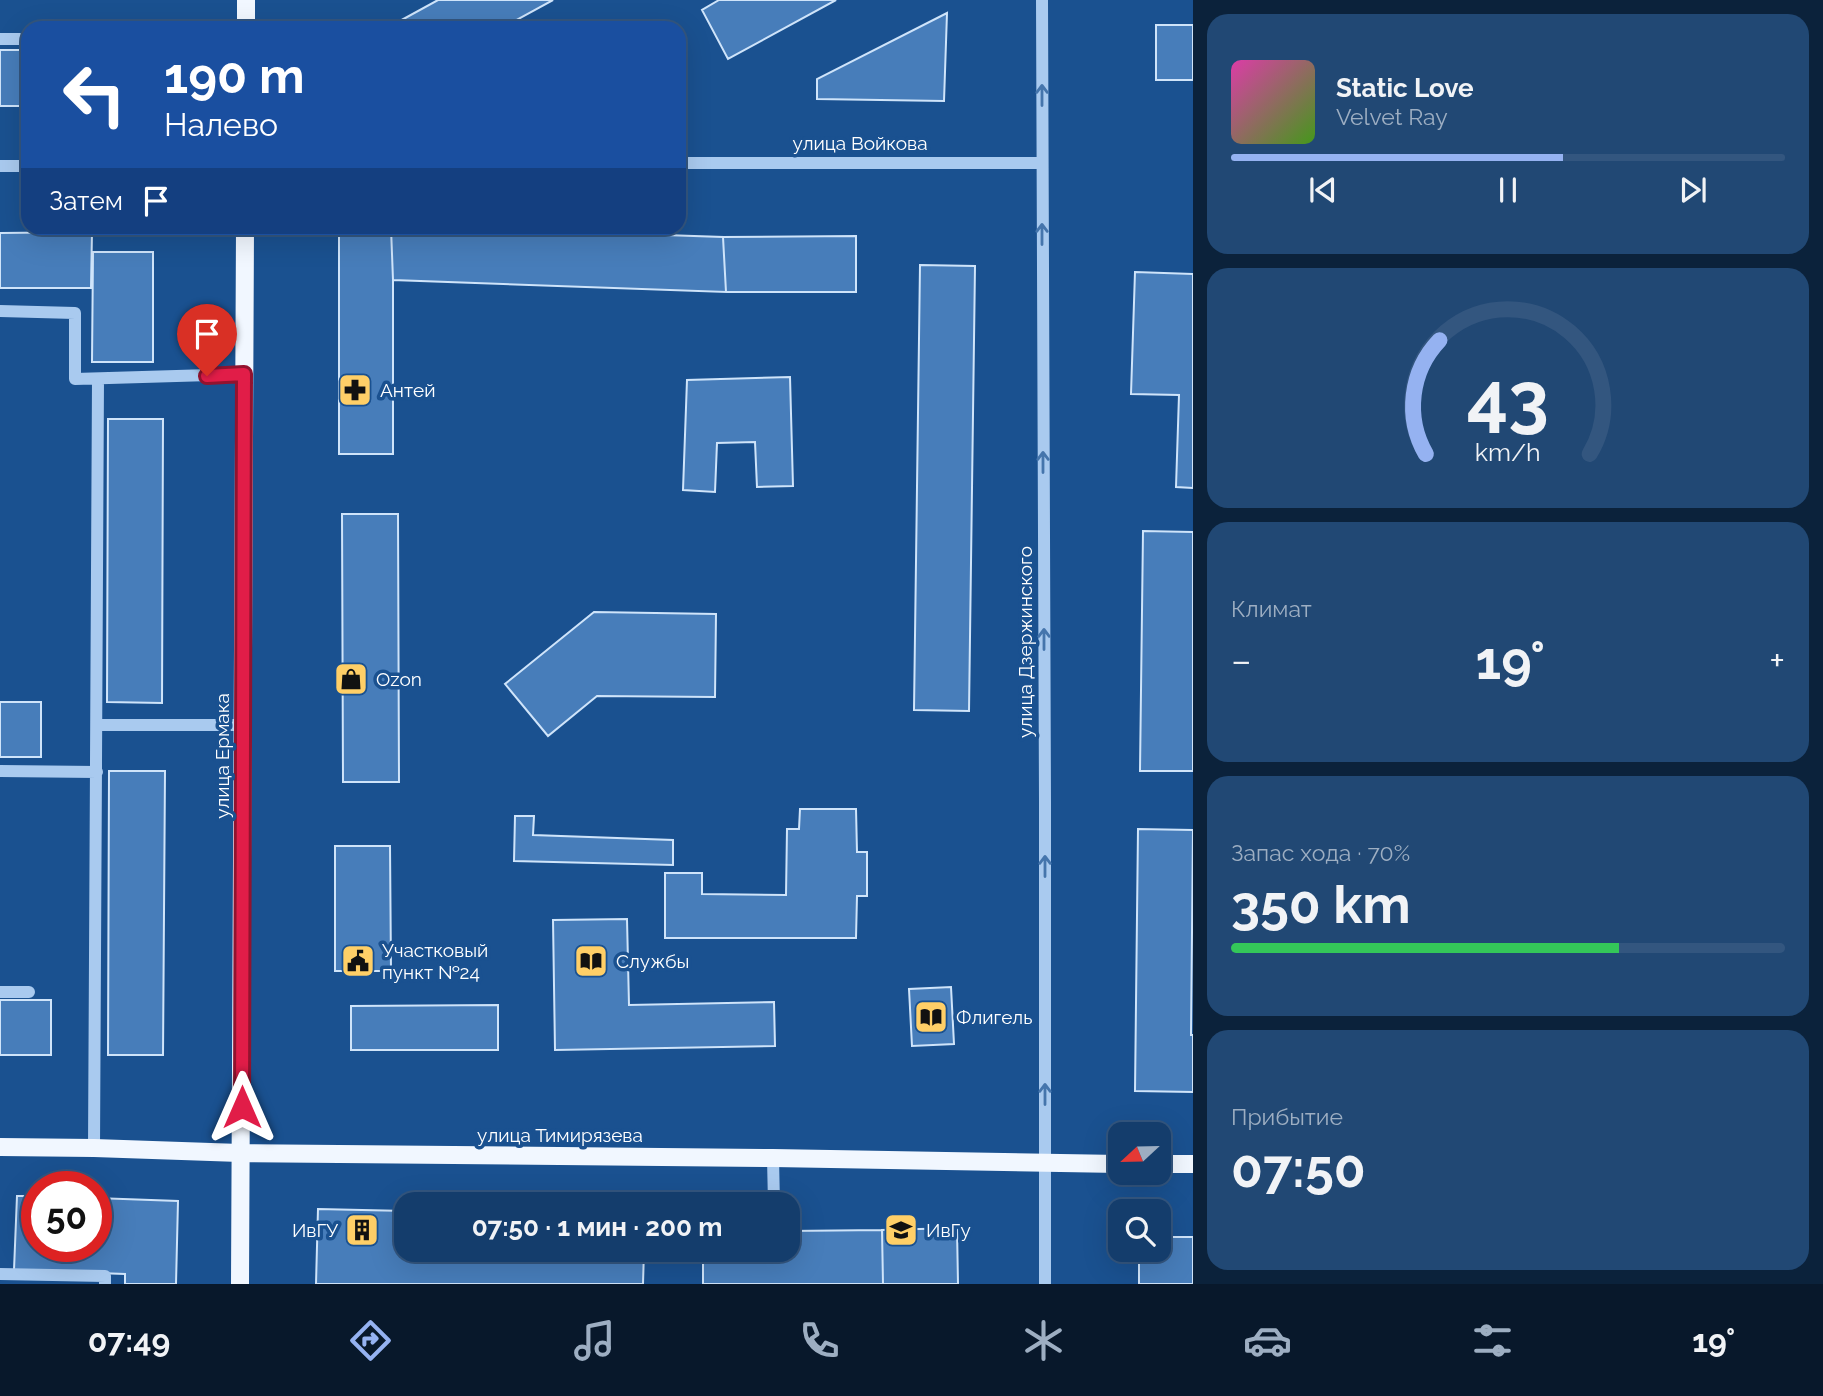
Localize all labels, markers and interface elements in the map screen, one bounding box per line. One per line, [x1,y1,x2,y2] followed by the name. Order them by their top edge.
[164,47,305,104] text: 190 m
[49,49,140,140] icon: left
[1336,73,1474,103] text: Static Love
[1035,84,1049,107] one-way arrow
[1336,103,1448,130] text: Velvet Ray
[164,106,278,143] text: Налево
[792,132,928,154] street label: улица Войкова
[1304,171,1342,209] icon: previous
[1489,171,1527,209] icon: pause
[1674,171,1712,209] icon: next
[137,182,175,220] icon: arrive
[49,186,123,216] text: Затем
[1035,223,1049,246] one-way arrow
[177,304,237,376] pin
[188,315,226,353] icon: arrive
[1467,356,1549,441] text: 43
[336,371,374,409] pharmacy icon: Антей
[380,379,435,401] place label: Антей
[1475,437,1541,467] text: km/h
[1036,450,1050,473] one-way arrow
[1014,546,1036,738] street label: улица Дзержинского
[1231,595,1312,622] text: Климат
[1037,628,1051,651] one-way arrow
[1476,630,1545,691] text: 19°
[1231,638,1251,683] text: −
[1769,638,1785,683] text: +
[332,660,370,698] shop icon: Ozon
[376,668,422,690] place label: Ozon
[211,693,233,819] street label: улица Ермака
[1231,839,1410,866] text: Запас хода · 70%
[1038,855,1052,878] one-way arrow
[1231,874,1411,935] text: 350 km
[382,939,488,983] place label: Участковый пункт №24
[339,942,377,980] public building icon: Участковый пункт №24
[572,942,610,980] library icon: Службы
[616,950,689,972] place label: Службы
[912,998,950,1036] library icon: Флигель
[956,1006,1032,1028] place label: Флигель
[205,1070,279,1144] position arrow
[1038,1083,1052,1106] one-way arrow
[1231,1103,1343,1130] text: Прибытие
[1108,1122,1171,1185] north arrow
[1108,1122,1171,1262] map controls
[477,1124,643,1146] street label: улица Тимирязева
[1231,1138,1366,1199] text: 07:50
[21,1171,112,1262] speed limit sign: 50
[1108,1199,1171,1262] button: search
[343,1211,381,1249] building icon: ИвГУ
[882,1211,920,1249] school or university icon: ИвГу
[472,1212,722,1242] text: 07:50 · 1 мин · 200 m
[292,1219,338,1241] place label: ИвГУ
[926,1219,971,1241] place label: ИвГу
[346,1316,395,1365] icon: directions
[570,1316,619,1365] icon: music
[795,1316,844,1365] icon: phone
[1019,1316,1068,1365] icon: climate
[1243,1316,1292,1365] icon: car
[1468,1316,1517,1365] icon: filters
[88,1322,170,1359] text: 07:49
[1692,1322,1735,1359] text: 19°

